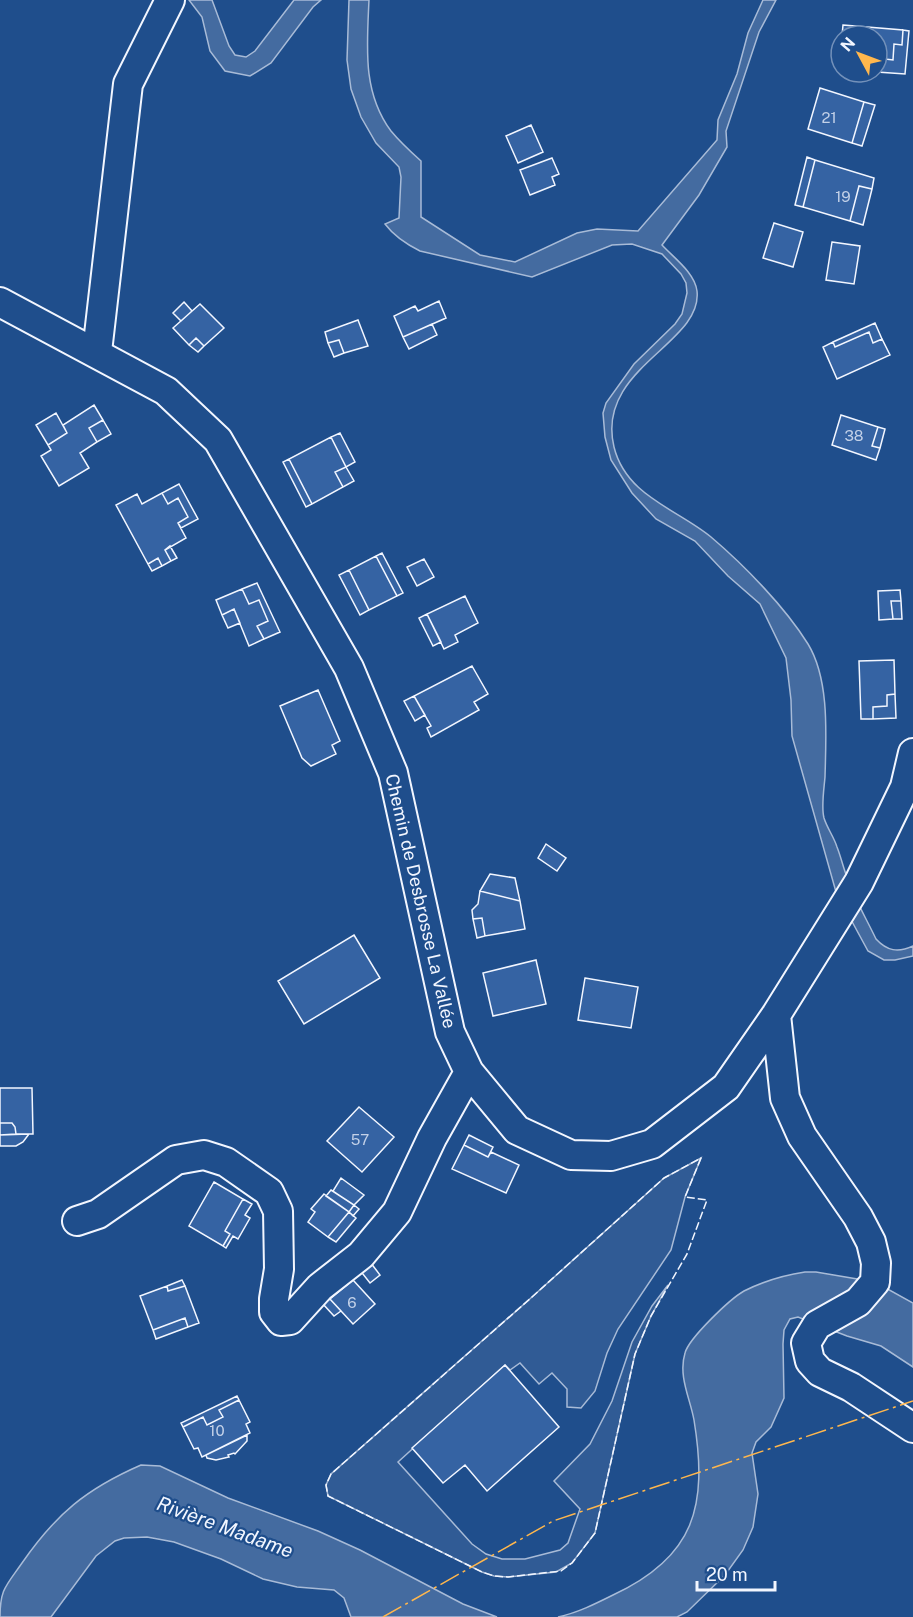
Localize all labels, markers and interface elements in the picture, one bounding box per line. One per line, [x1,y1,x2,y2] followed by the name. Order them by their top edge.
[829,24,889,84] north arrow
[837,34,859,55] text: N
[821,109,837,126] house number: 21
[835,188,851,205] house number: 19
[844,427,864,444] house number: 38
[381,772,461,1030] street label: Chemin de Desbrosse La Vallée
[351,1131,369,1148] house number: 57
[347,1294,357,1311] house number: 6
[209,1422,225,1439] house number: 10
[153,1491,297,1563] water label: Rivière Madame
[697,1554,775,1592] scale bar
[706,1564,748,1585] text: 20 m

